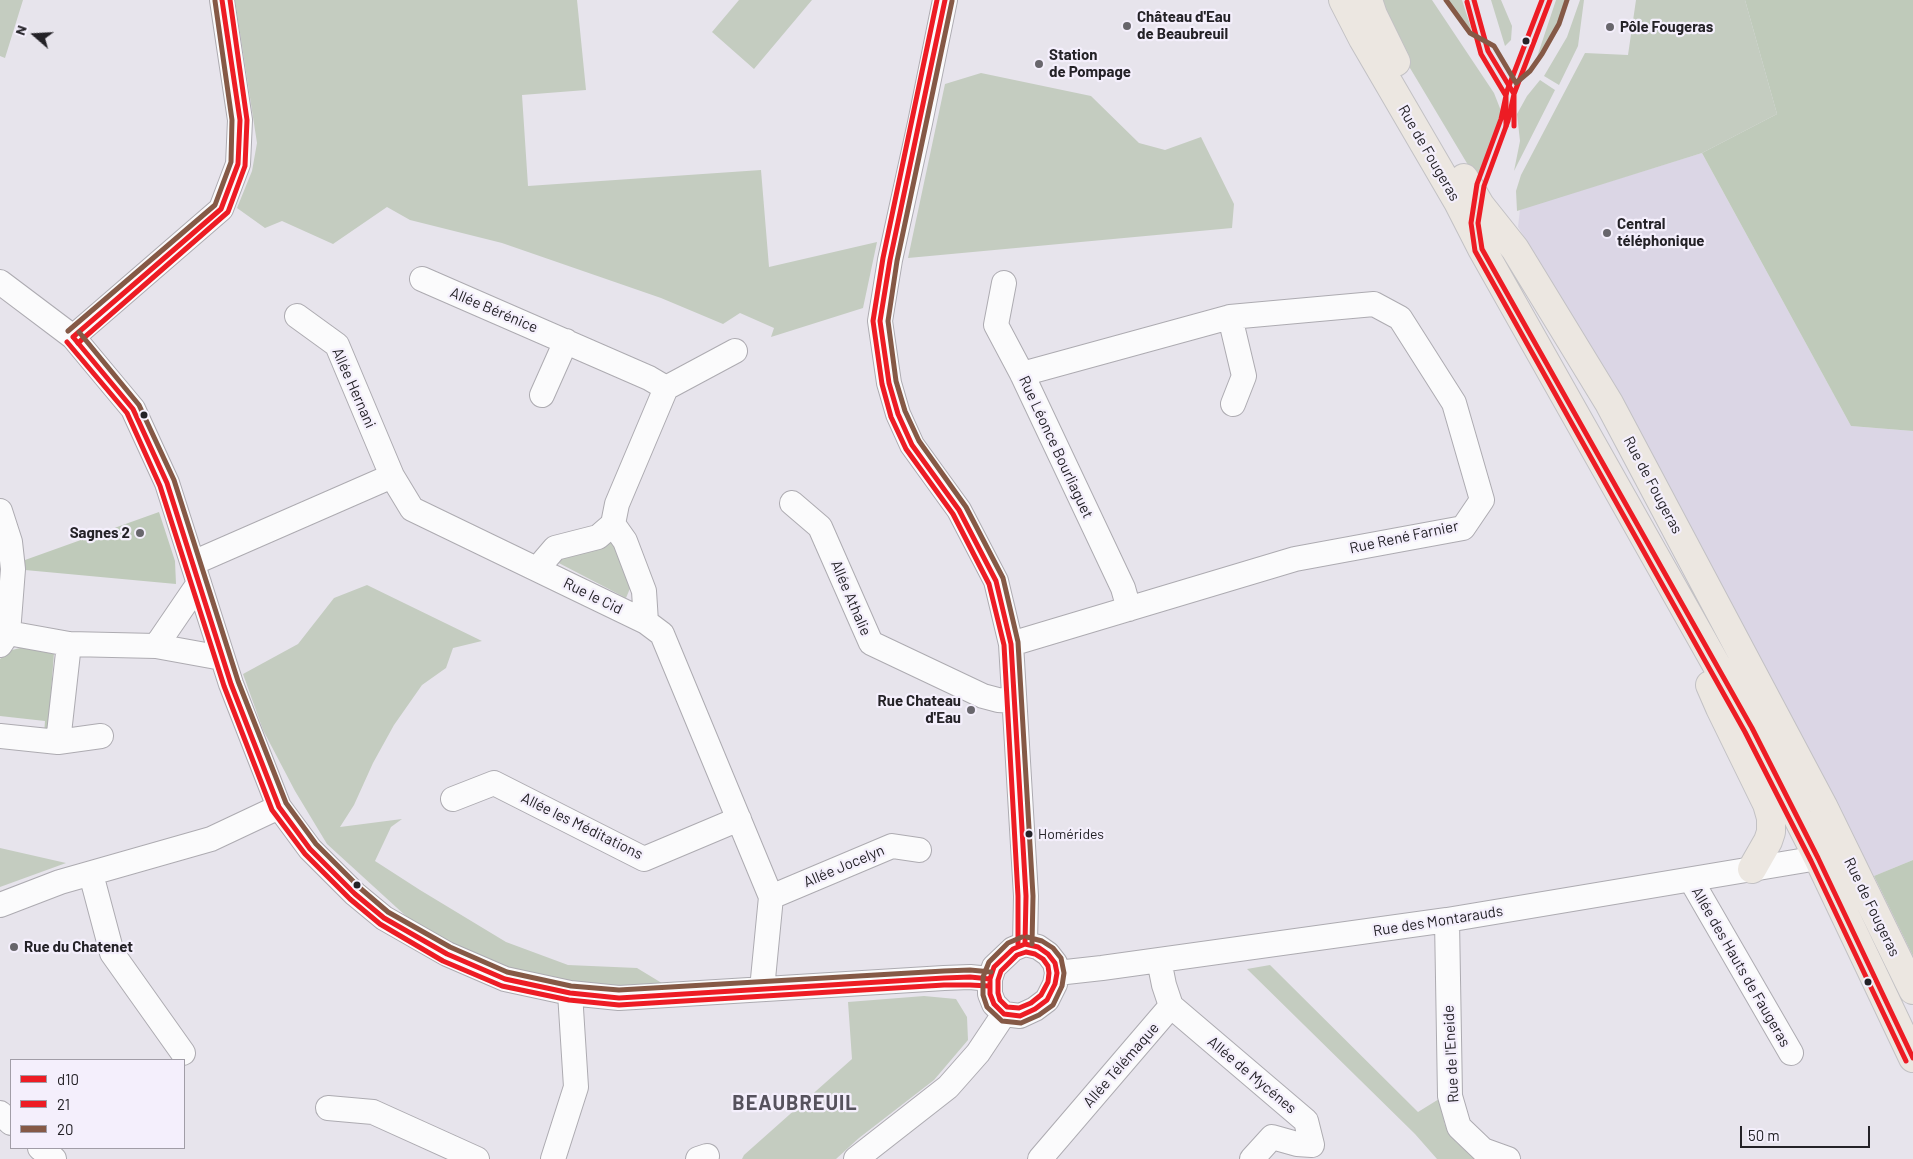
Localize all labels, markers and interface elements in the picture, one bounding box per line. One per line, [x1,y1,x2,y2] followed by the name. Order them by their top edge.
[1137,8,1231,43] place label: Château d'Eau de Beaubreuil
[10,10,60,60] north arrow
[1620,18,1713,36] place label: Pôle Fougeras
[1121,20,1133,32] marker: Château d'Eau de Beaubreuil
[1604,21,1616,33] marker: Pôle Fougeras
[11,23,30,37] text: N
[1521,36,1531,46] unlabelled marker
[1049,46,1131,81] place label: Station de Pompage
[1033,58,1045,70] marker: Station de Pompage
[1394,102,1464,204] street label: Rue de Fougeras
[1617,215,1705,250] place label: Central téléphonique
[1601,227,1613,239] marker: Central téléphonique
[447,283,541,337] street label: Allée Bérénice
[328,345,380,431] street label: Allée Hernani
[1015,373,1097,521] street label: Rue Léonce Bourliaguet
[139,410,149,420] unlabelled marker
[1620,433,1686,537] street label: Rue de Fougeras
[1348,517,1460,557] street label: Rue René Farnier
[70,524,130,542] place label: Sagnes 2
[134,527,146,539] marker: Sagnes 2
[827,557,875,639] street label: Allée Athalie
[560,574,626,618] street label: Rue le Cid
[878,692,961,727] place label: Rue Chateau d'Eau
[965,704,977,716] marker: Rue Chateau d'Eau
[518,789,646,863] street label: Allée les Méditations
[1038,826,1104,842] place label: Homérides
[1024,829,1034,839] marker: Homérides
[801,841,887,891] street label: Allée Jocelyn
[1840,855,1904,959] street label: Rue de Fougeras
[352,880,362,890] unlabelled marker
[1688,884,1794,1050] street label: Allée des Hauts de Faugeras
[1372,902,1504,940] street label: Rue des Montarauds
[24,938,133,956] place label: Rue du Chatenet
[8,941,20,953] marker: Rue du Chatenet
[1863,977,1873,987] unlabelled marker
[1439,1005,1463,1103] street label: Rue de l'Eneide
[1079,1019,1163,1111] street label: Allée Télémaque
[1204,1033,1300,1117] street label: Allée de Mycénes
[10,1059,185,1149] legend
[57,1070,79,1088] text: d10
[731,1091,859,1115] district label: BEAUBREUIL
[57,1095,70,1113] text: 21
[1743,1116,1873,1148] scale bar
[57,1120,74,1138] text: 20
[1748,1126,1780,1144] text: 50 m

